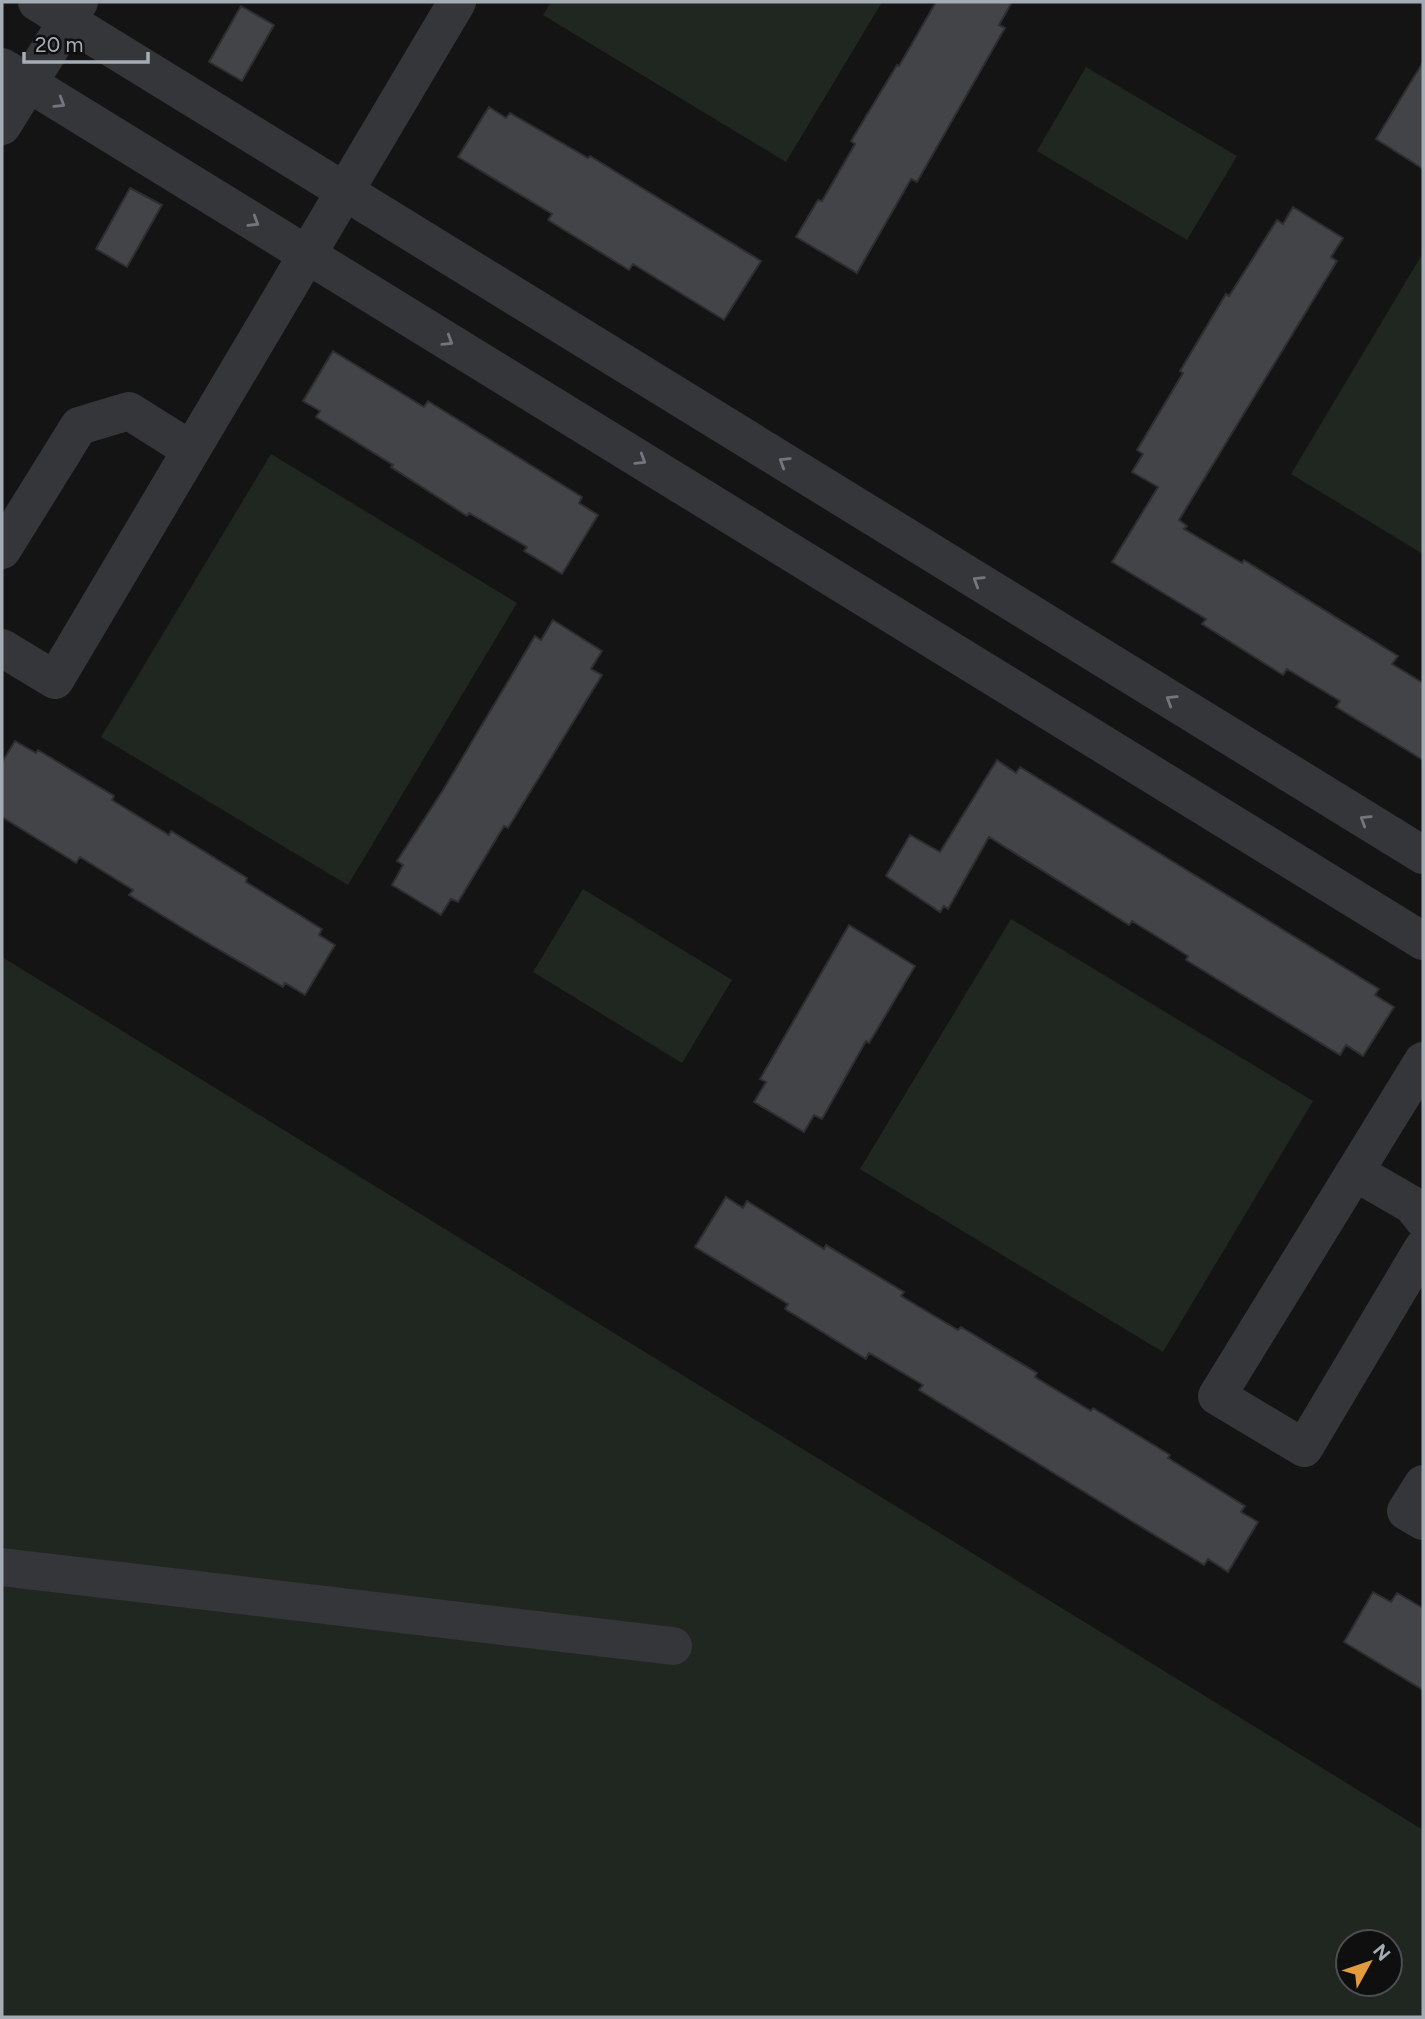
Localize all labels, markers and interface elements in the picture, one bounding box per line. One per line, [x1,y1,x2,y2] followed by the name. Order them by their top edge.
[24,21,149,65] scale bar
[35,32,83,57] text: 20 m
[52,94,65,107] one-way arrow
[246,214,259,227] one-way arrow
[440,333,453,346] one-way arrow
[634,452,647,465] one-way arrow
[779,457,792,470] one-way arrow
[972,576,985,589] one-way arrow
[1166,696,1179,709] one-way arrow
[1360,815,1373,828] one-way arrow
[1334,1928,1404,1998] north arrow
[1368,1939,1395,1965] text: N

